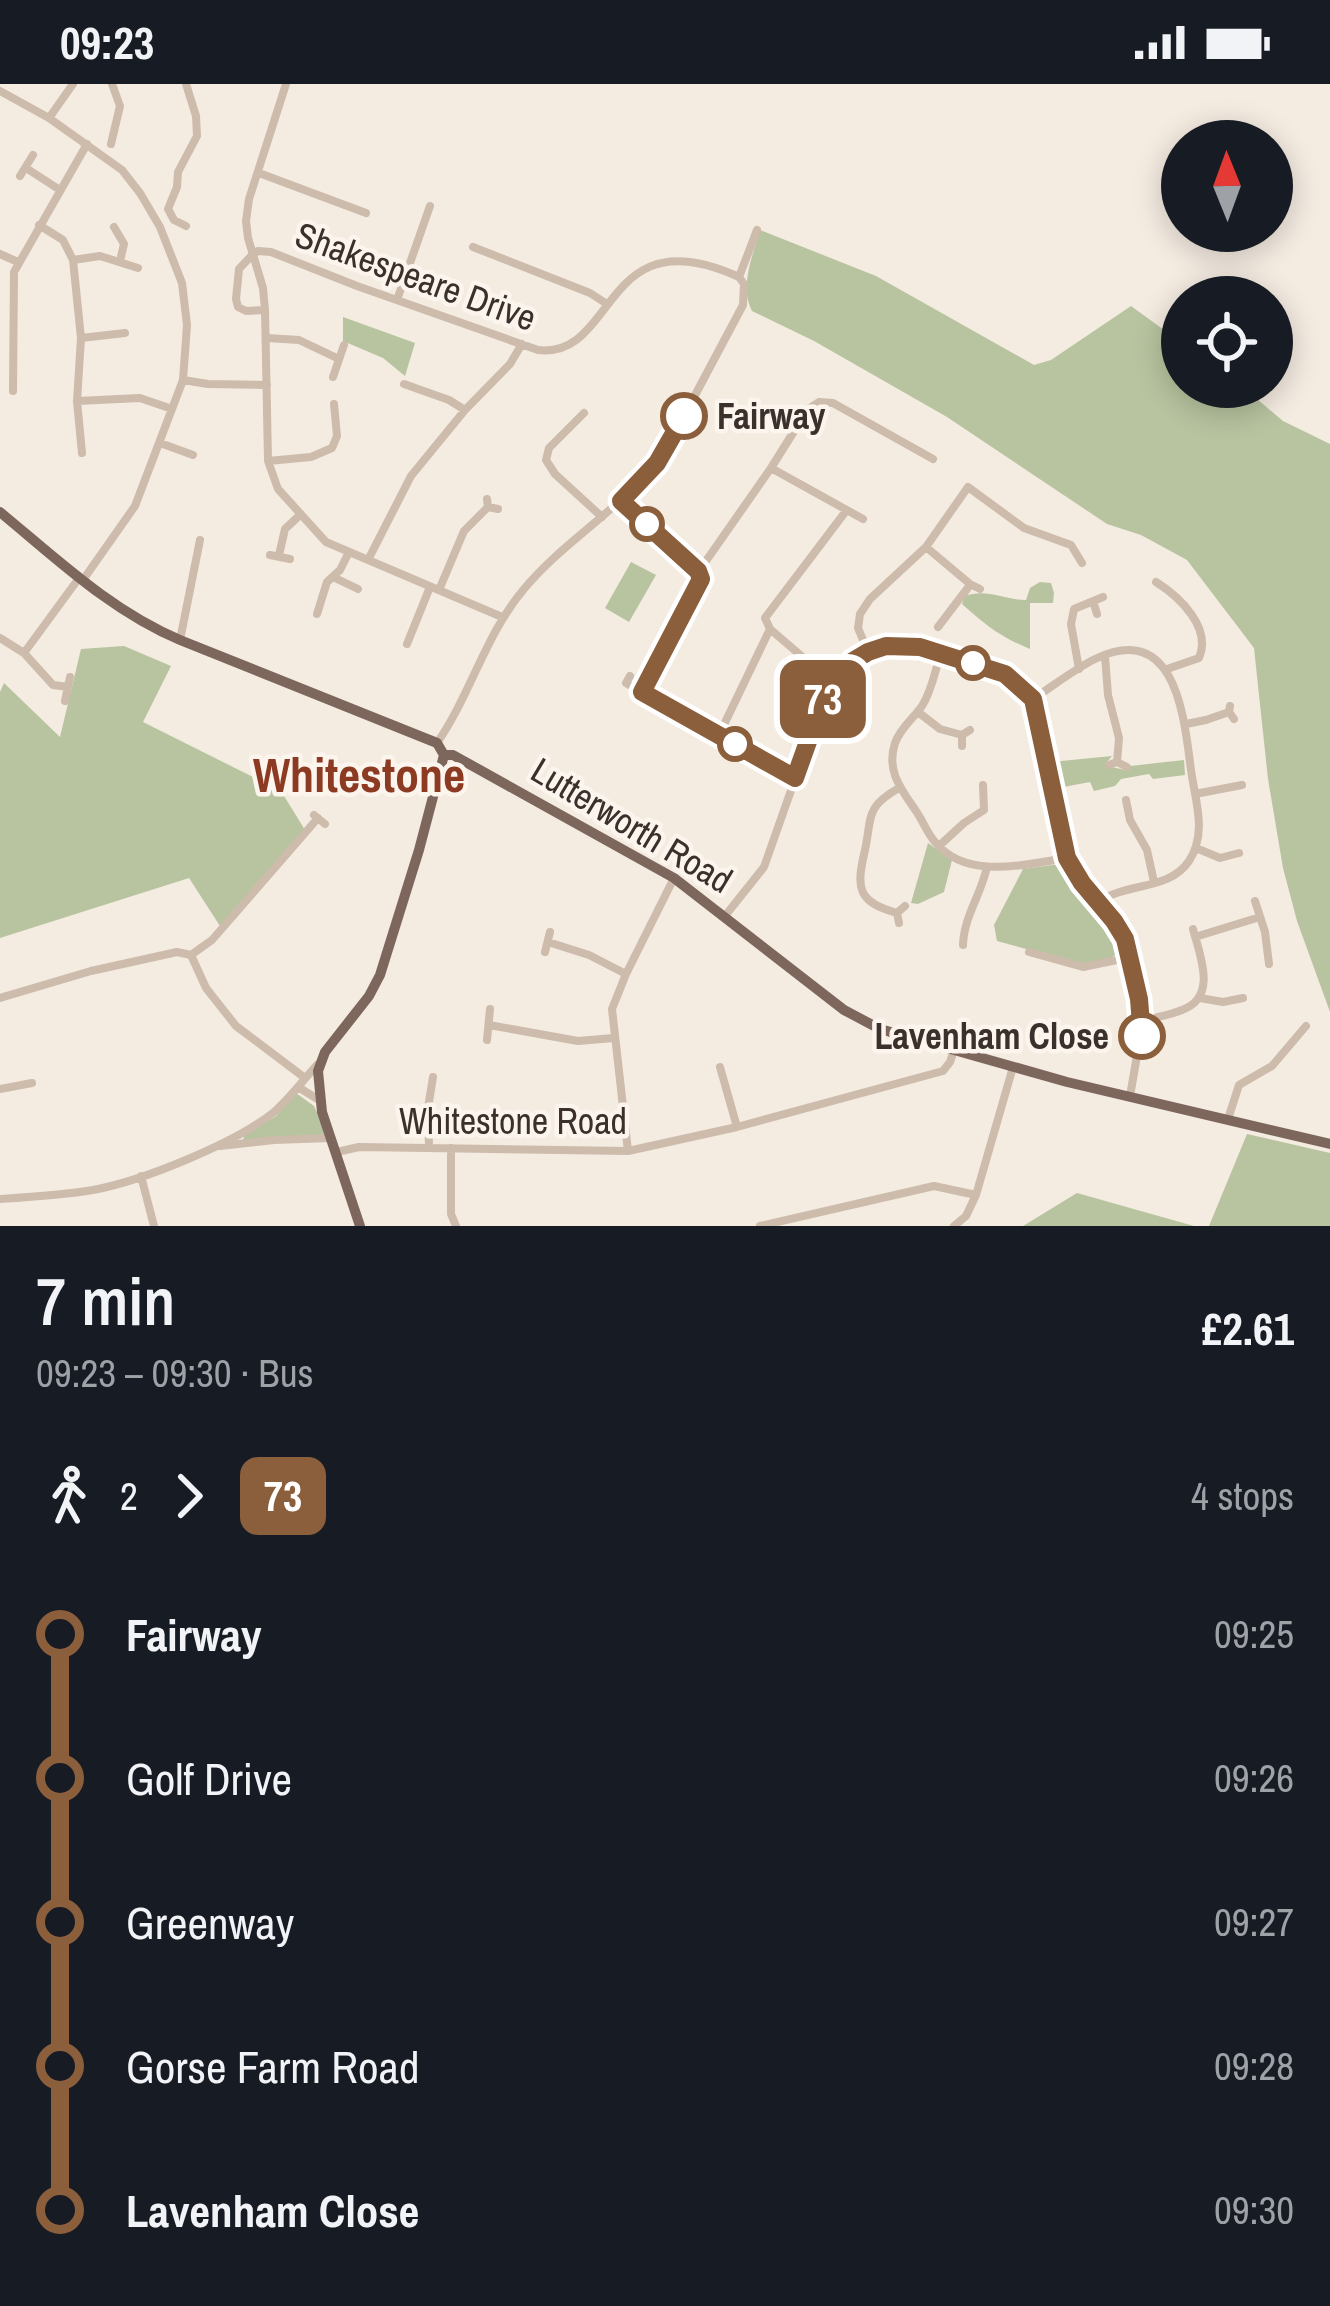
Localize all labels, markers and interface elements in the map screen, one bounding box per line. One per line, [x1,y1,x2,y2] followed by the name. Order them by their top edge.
[60,12,154,73] text: 09:23
[1161,120,1293,252] north arrow
[1161,120,1293,408] map controls
[289,210,543,342] street label: Shakespeare Drive
[1161,276,1293,408] button: locate
[717,392,826,440] place label: Fairway
[662,394,706,438] marker: Fairway
[631,508,663,540] unlabelled marker
[957,647,989,679] unlabelled marker
[769,660,877,738] line badge: 73
[804,671,842,727] text: 73
[719,728,751,760] unlabelled marker
[253,742,465,807] district label: Whitestone
[523,746,741,904] street label: Lutterworth Road
[874,1012,1109,1060] place label: Lavenham Close
[1120,1014,1164,1058] marker: Lavenham Close
[399,1097,627,1145] street label: Whitestone Road
[36,1257,175,1346] text: 7 min
[1202,1298,1294,1359] text: £2.61
[36,1347,313,1399] text: 09:23 – 09:30 · Bus
[36,1463,102,1529] icon: walk
[156,1463,222,1529] icon: forward
[264,1468,302,1524] text: 73
[120,1470,138,1522] text: 2
[1191,1470,1294,1522] text: 4 stops
[126,1604,262,1665] text: Fairway
[1214,1608,1294,1660] text: 09:25
[126,1748,292,1809] text: Golf Drive
[1214,1752,1294,1804] text: 09:26
[126,1892,294,1953] text: Greenway
[1214,1896,1294,1948] text: 09:27
[126,2036,420,2097] text: Gorse Farm Road
[1214,2040,1294,2092] text: 09:28
[126,2180,419,2241] text: Lavenham Close
[1214,2184,1294,2236] text: 09:30

